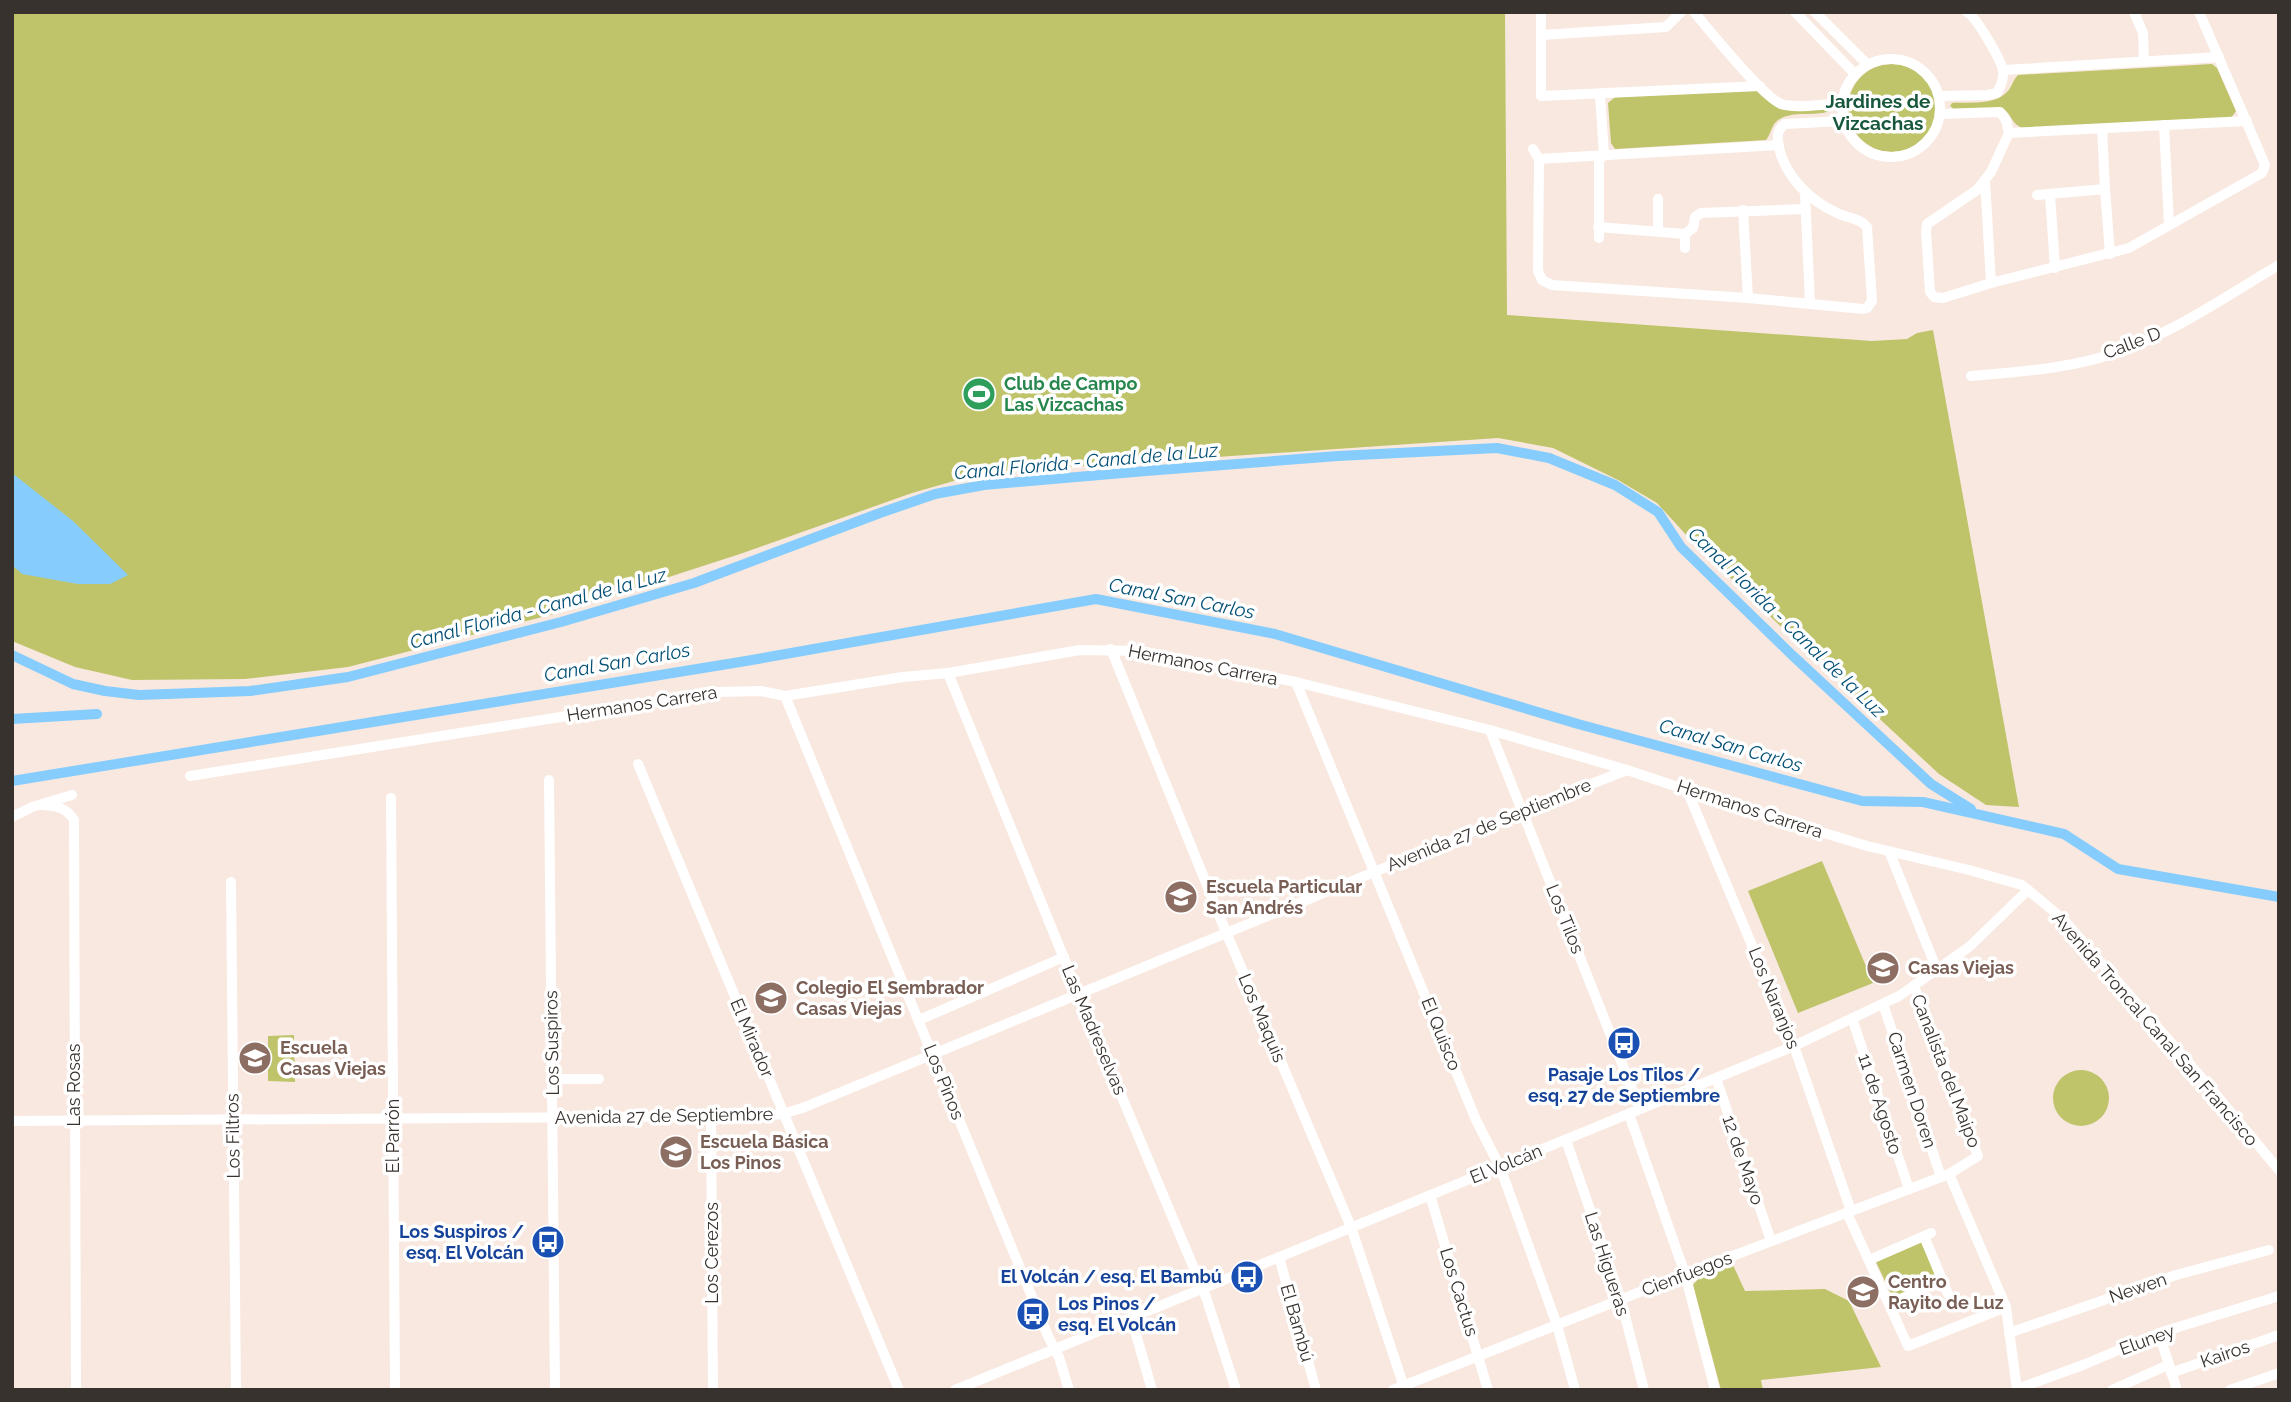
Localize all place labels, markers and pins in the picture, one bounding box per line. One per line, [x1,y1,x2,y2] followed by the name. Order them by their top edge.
[1004,373,1137,415] place label: Club de Campo Las Vizcachas
[960,375,998,413] sports icon: Club de Campo Las Vizcachas
[1206,876,1362,918] place label: Escuela Particular San Andrés
[1162,878,1200,916] school or university icon: Escuela Particular San Andrés
[1864,949,1902,987] school or university icon: Casas Viejas
[1908,957,2014,978] place label: Casas Viejas
[796,977,984,1019] place label: Colegio El Sembrador Casas Viejas
[752,979,790,1017] school or university icon: Colegio El Sembrador Casas Viejas
[1605,1024,1643,1062] bus stop icon: Pasaje Los Tilos / esq. 27 de Septiembre
[280,1037,386,1079] place label: Escuela Casas Viejas
[236,1039,274,1077] school or university icon: Escuela Casas Viejas
[1528,1064,1720,1106] place label: Pasaje Los Tilos / esq. 27 de Septiembre
[700,1131,829,1173] place label: Escuela Básica Los Pinos
[657,1133,695,1171] school or university icon: Escuela Básica Los Pinos
[399,1221,524,1263] place label: Los Suspiros / esq. El Volcán
[529,1223,567,1261] bus stop icon: Los Suspiros / esq. El Volcán
[1228,1258,1266,1296] bus stop icon: El Volcán / esq. El Bambú
[1000,1266,1222,1287] place label: El Volcán / esq. El Bambú
[1888,1271,2004,1313] place label: Centro Rayito de Luz
[1844,1273,1882,1311] school or university icon: Centro Rayito de Luz
[1058,1293,1176,1335] place label: Los Pinos / esq. El Volcán
[1014,1295,1052,1333] bus stop icon: Los Pinos / esq. El Volcán

